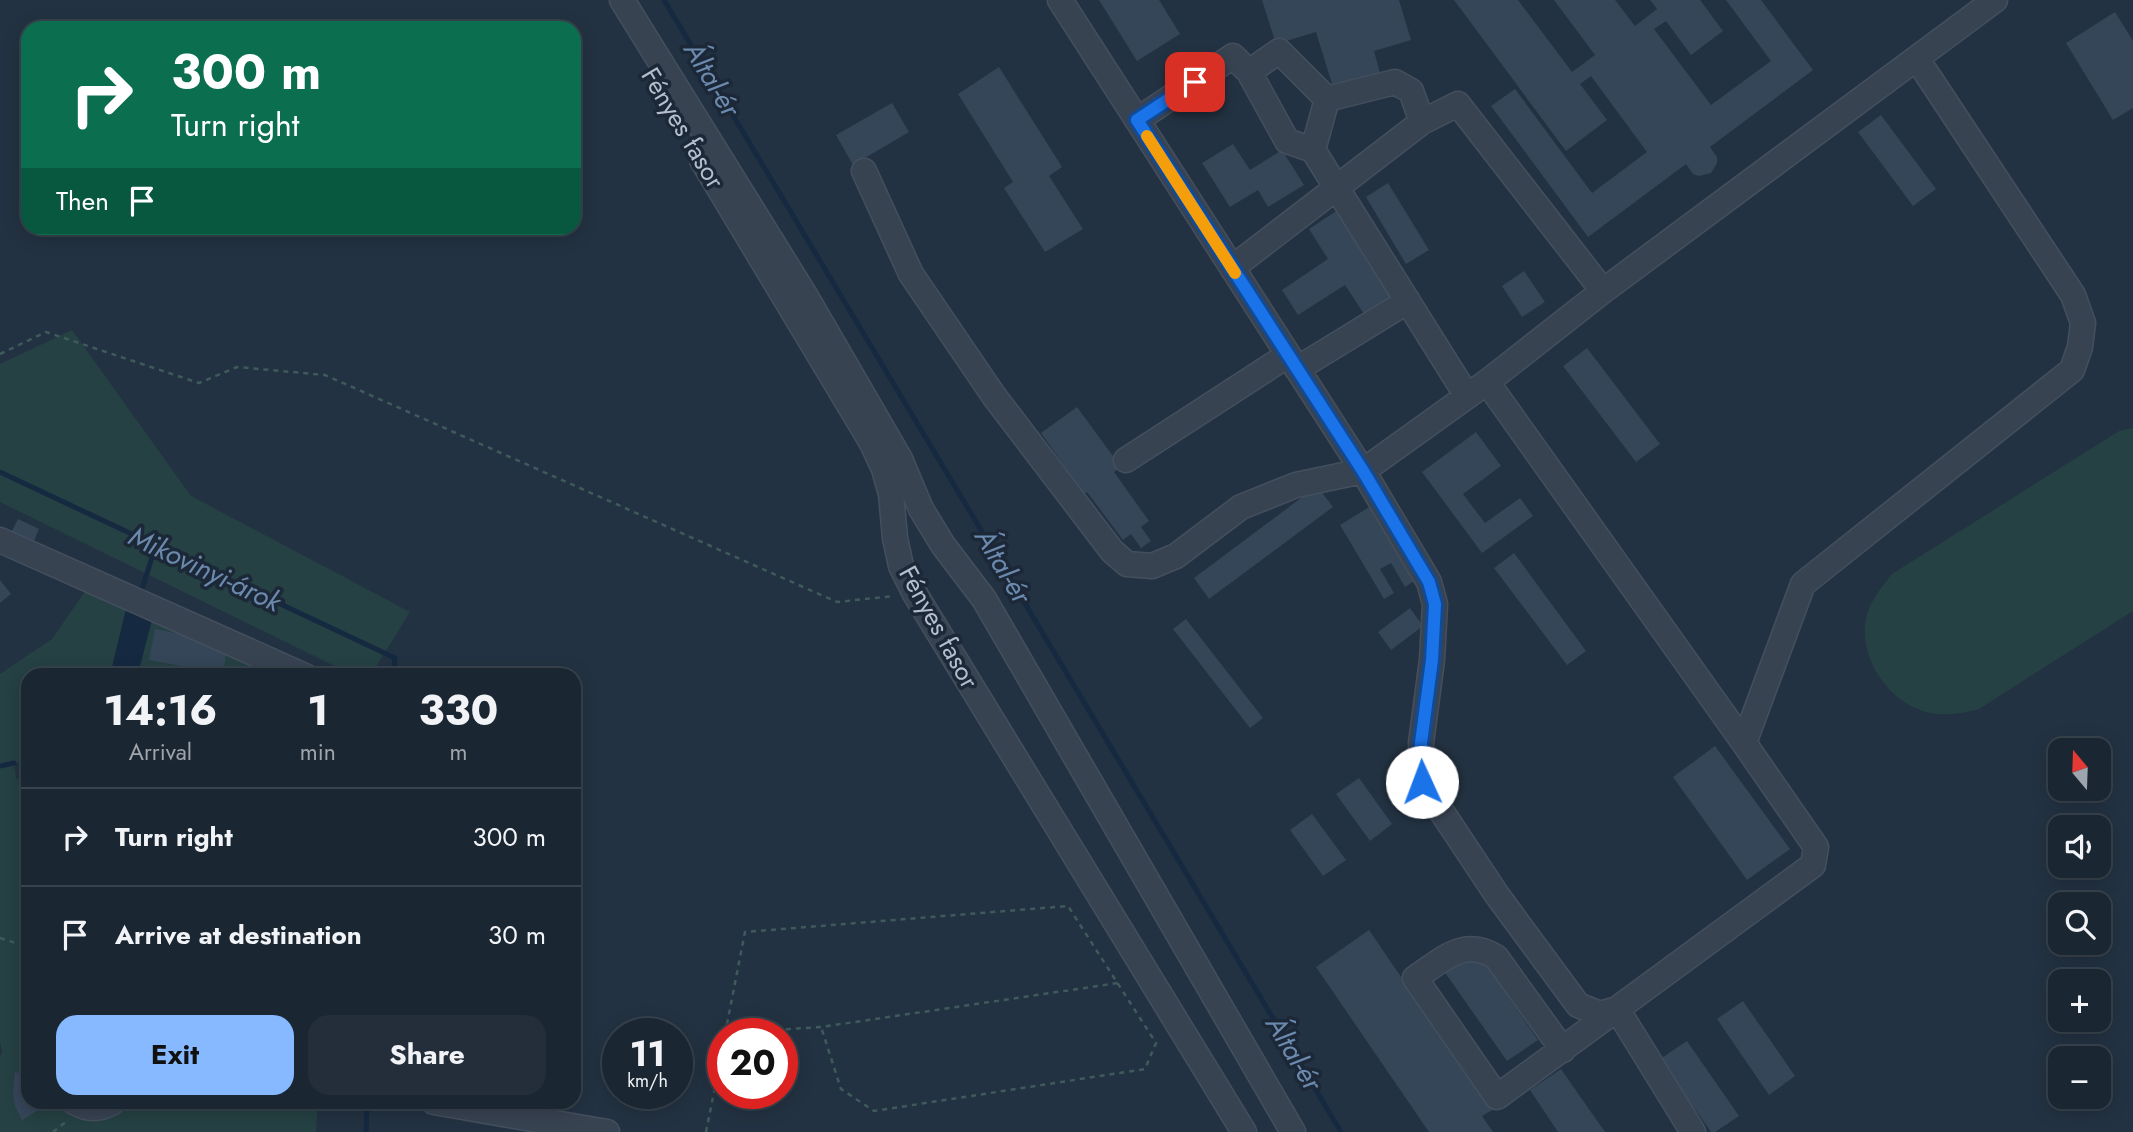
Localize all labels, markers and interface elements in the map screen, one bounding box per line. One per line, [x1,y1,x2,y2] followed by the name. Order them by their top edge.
[673,33,751,126] water label: Által-ér
[171,37,321,107] text: 300 m
[56,49,147,140] icon: right
[1165,52,1225,112] pin
[632,60,734,196] street label: Fényes fasor
[1176,63,1214,101] icon: arrive
[171,102,300,148] text: Turn right
[56,182,109,220] text: Then
[123,182,161,220] icon: arrive
[122,516,289,623] water label: Mikovinyi-árok
[964,520,1042,613] water label: Által-ér
[890,559,988,695] street label: Fényes fasor
[104,680,217,741] text: 14:16
[307,680,329,741] text: 1
[418,680,498,741] text: 330
[129,735,192,769] text: Arrival
[300,735,336,769] text: min
[449,735,467,769] text: m
[2048,738,2110,802] north arrow
[2048,738,2111,1109] map controls
[1385,745,1459,819] position arrow
[2048,815,2111,878] button: sound
[56,818,94,856] icon: right
[115,818,233,856] text: Turn right
[473,818,546,856] text: 300 m
[2048,892,2111,955] button: search
[56,916,94,954] icon: arrive
[115,916,362,954] text: Arrive at destination
[488,916,546,954] text: 30 m
[2048,969,2111,1032] button: +
[1255,1007,1333,1100] water label: Által-ér
[56,1015,294,1095] button: Exit
[308,1015,546,1095] button: Share
[707,1018,798,1109] speed limit sign: 20
[630,1029,665,1079] text: 11
[2048,1046,2111,1109] button: −
[627,1068,668,1094] text: km/h

